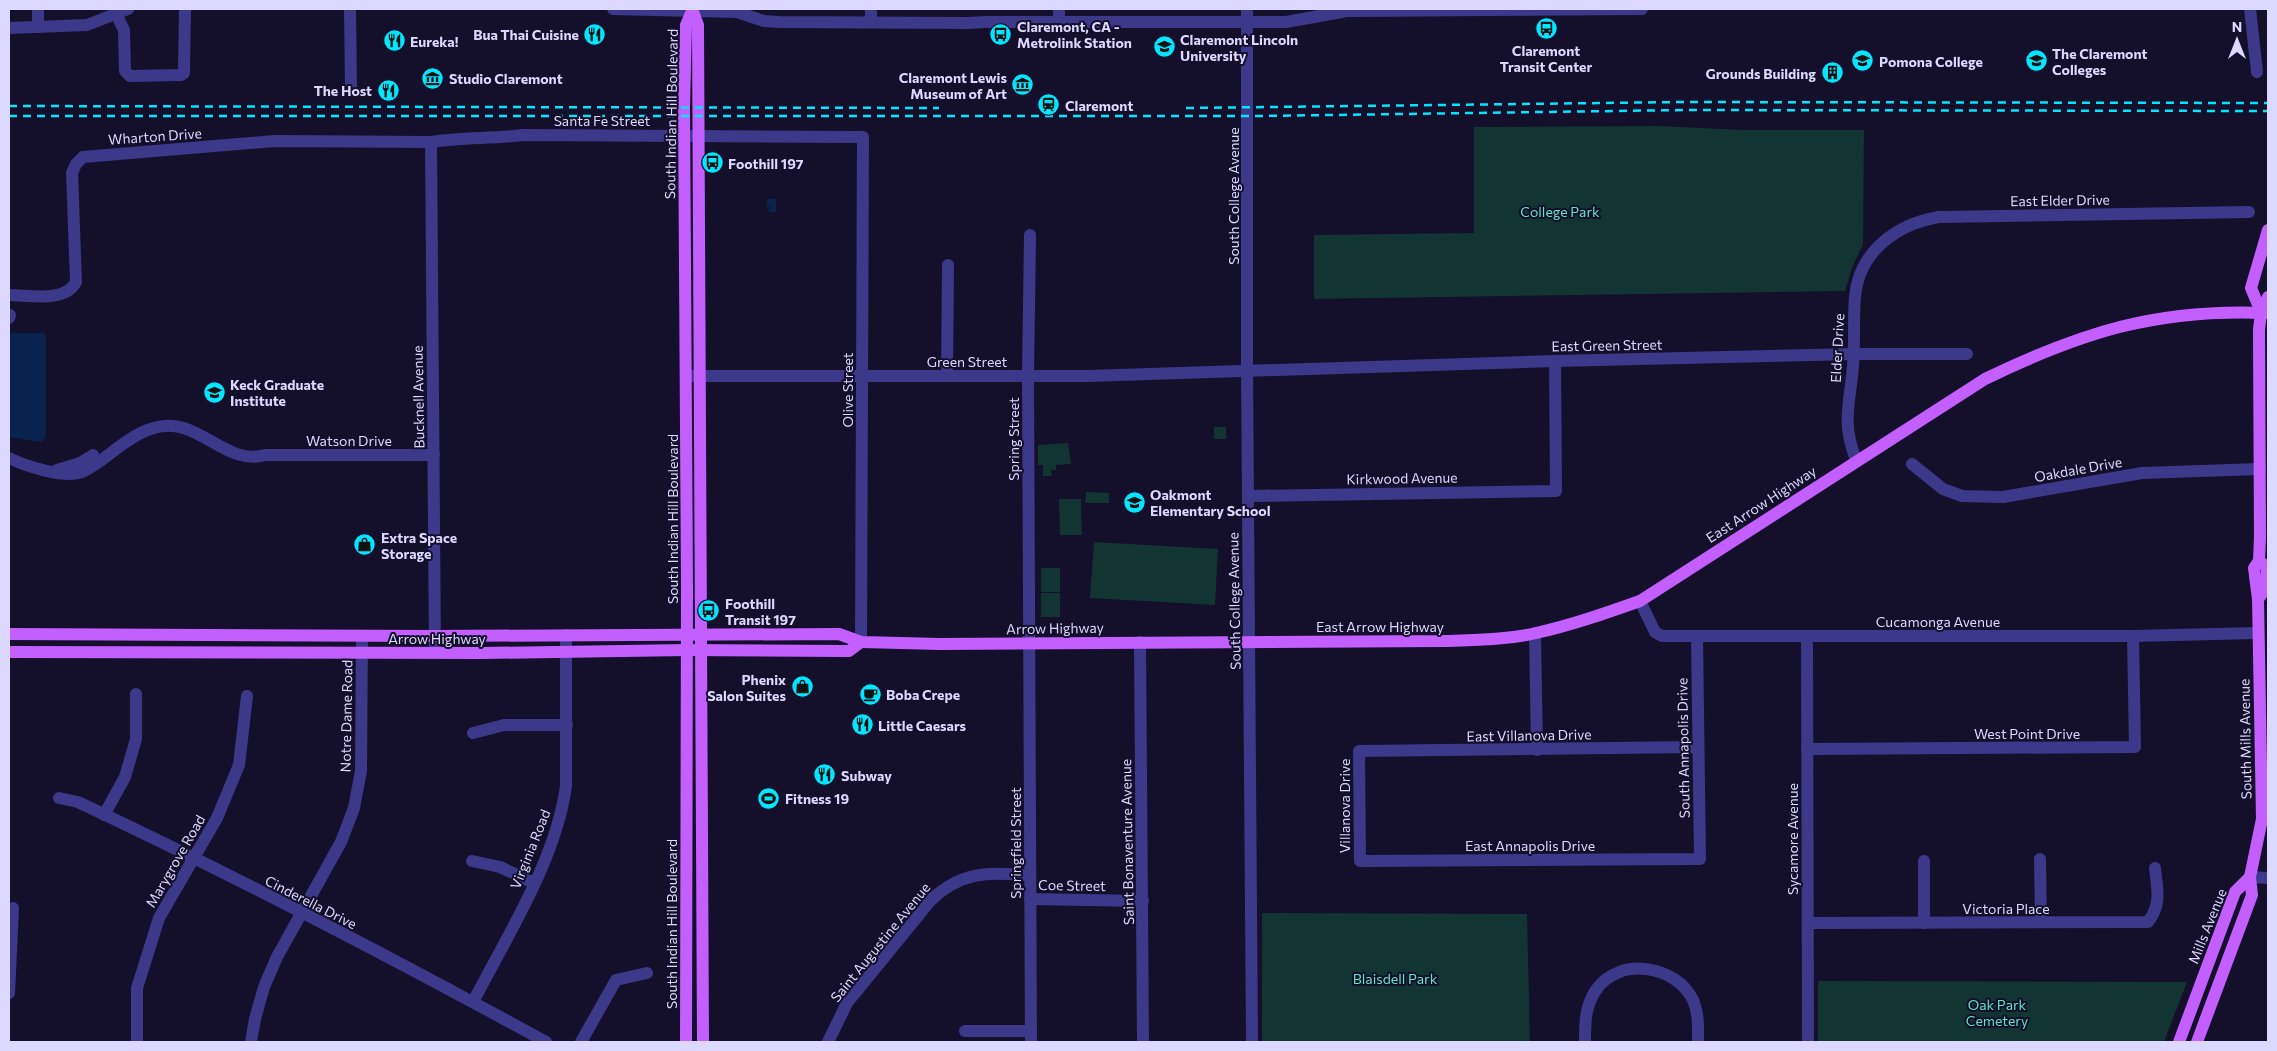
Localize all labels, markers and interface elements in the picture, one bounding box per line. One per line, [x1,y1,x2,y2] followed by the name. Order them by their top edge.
[2212,15,2262,65] north arrow
[1534,16,1558,40] bus stop icon: Claremont Transit Center
[1017,18,1132,51] place label: Claremont, CA - Metrolink Station
[2232,18,2242,35] text: N
[583,22,607,46] restaurant icon: Bua Thai Cuisine
[989,22,1013,46] bus stop icon: Claremont, CA - Metrolink Station
[473,26,579,43] place label: Bua Thai Cuisine
[382,29,406,53] restaurant icon: Eureka!
[661,29,681,199] street label: South Indian Hill Boulevard
[1180,31,1298,64] place label: Claremont Lincoln University
[410,33,459,50] place label: Eureka!
[1152,35,1176,59] school or university icon: Claremont Lincoln University
[1500,42,1592,75] place label: Claremont Transit Center
[2052,45,2148,78] place label: The Claremont Colleges
[1851,49,1875,73] school or university icon: Pomona College
[2024,49,2048,73] school or university icon: The Claremont Colleges
[1879,53,1983,70] place label: Pomona College
[1820,61,1844,85] building icon: Grounds Building
[1706,65,1816,82] place label: Grounds Building
[421,66,445,90] museum icon: Studio Claremont
[899,69,1007,102] place label: Claremont Lewis Museum of Art
[449,70,563,87] place label: Studio Claremont
[1011,73,1035,97] museum icon: Claremont Lewis Museum of Art
[376,78,400,102] restaurant icon: The Host
[314,82,372,99] place label: The Host
[1037,93,1061,117] station icon: Claremont
[1065,97,1133,114] place label: Claremont
[554,112,651,129] street label: Santa Fe Street
[108,124,202,148] street label: Wharton Drive
[1225,127,1242,265] street label: South College Avenue
[700,151,724,175] bus stop icon: Foothill 197
[728,155,804,172] place label: Foothill 197
[2010,191,2110,209] street label: East Elder Drive
[1520,203,1600,220] park label: College Park
[1827,313,1847,383] street label: Elder Drive
[1551,336,1663,354] street label: East Green Street
[409,345,427,449] street label: Bucknell Avenue
[839,352,856,428] street label: Olive Street
[927,353,1008,370] street label: Green Street
[230,376,324,409] place label: Keck Graduate Institute
[202,380,226,404] school or university icon: Keck Graduate Institute
[1005,397,1022,481] street label: Spring Street
[306,432,392,449] street label: Watson Drive
[664,434,681,604] street label: South Indian Hill Boulevard
[2033,453,2123,485] street label: Oakdale Drive
[1703,462,1819,546] street label: East Arrow Highway
[1346,469,1458,487] street label: Kirkwood Avenue
[1150,486,1270,519] place label: Oakmont Elementary School
[1122,490,1146,514] school or university icon: Oakmont Elementary School
[381,529,457,562] place label: Extra Space Storage
[1224,532,1244,670] street label: South College Avenue
[353,533,377,557] shop icon: Extra Space Storage
[725,595,796,628] place label: Foothill Transit 197
[697,599,721,623] bus stop icon: Foothill Transit 197
[1876,613,2000,630] street label: Cucamonga Avenue
[1316,618,1444,635] street label: East Arrow Highway
[1006,619,1104,637] street label: Arrow Highway
[388,630,486,647] street label: Arrow Highway
[337,660,355,772] street label: Notre Dame Road
[707,671,786,704] place label: Phenix Salon Suites
[790,675,814,699] shop icon: Phenix Salon Suites
[1673,678,1693,818] street label: South Annapolis Drive
[2235,679,2255,799] street label: South Mills Avenue
[858,682,882,706] cafe icon: Boba Crepe
[886,686,960,703] place label: Boba Crepe
[850,713,874,737] restaurant icon: Little Caesars
[878,717,967,734] place label: Little Caesars
[1466,725,1592,745] street label: East Villanova Drive
[1974,725,2080,742] street label: West Point Drive
[1117,759,1137,925] street label: Saint Bonaventure Avenue
[1336,759,1353,853] street label: Villanova Drive
[813,763,837,787] restaurant icon: Subway
[841,767,892,784] place label: Subway
[1784,783,1801,895] street label: Sycamore Avenue
[757,786,781,810] sports icon: Fitness 19
[1007,787,1024,899] street label: Springfield Street
[785,790,849,807] place label: Fitness 19
[506,807,554,891] street label: Virginia Road
[142,812,208,910] street label: Marygrove Road
[1465,837,1595,854] street label: East Annapolis Drive
[663,839,680,1009] street label: South Indian Hill Boulevard
[262,872,360,932] street label: Cinderella Drive
[1038,876,1106,894] street label: Coe Street
[827,879,933,1005] street label: Saint Augustine Avenue
[2184,886,2230,966] street label: Mills Avenue
[1962,900,2050,917] street label: Victoria Place
[1353,970,1438,987] park label: Blaisdell Park
[1966,996,2028,1029] park label: Oak Park Cemetery

